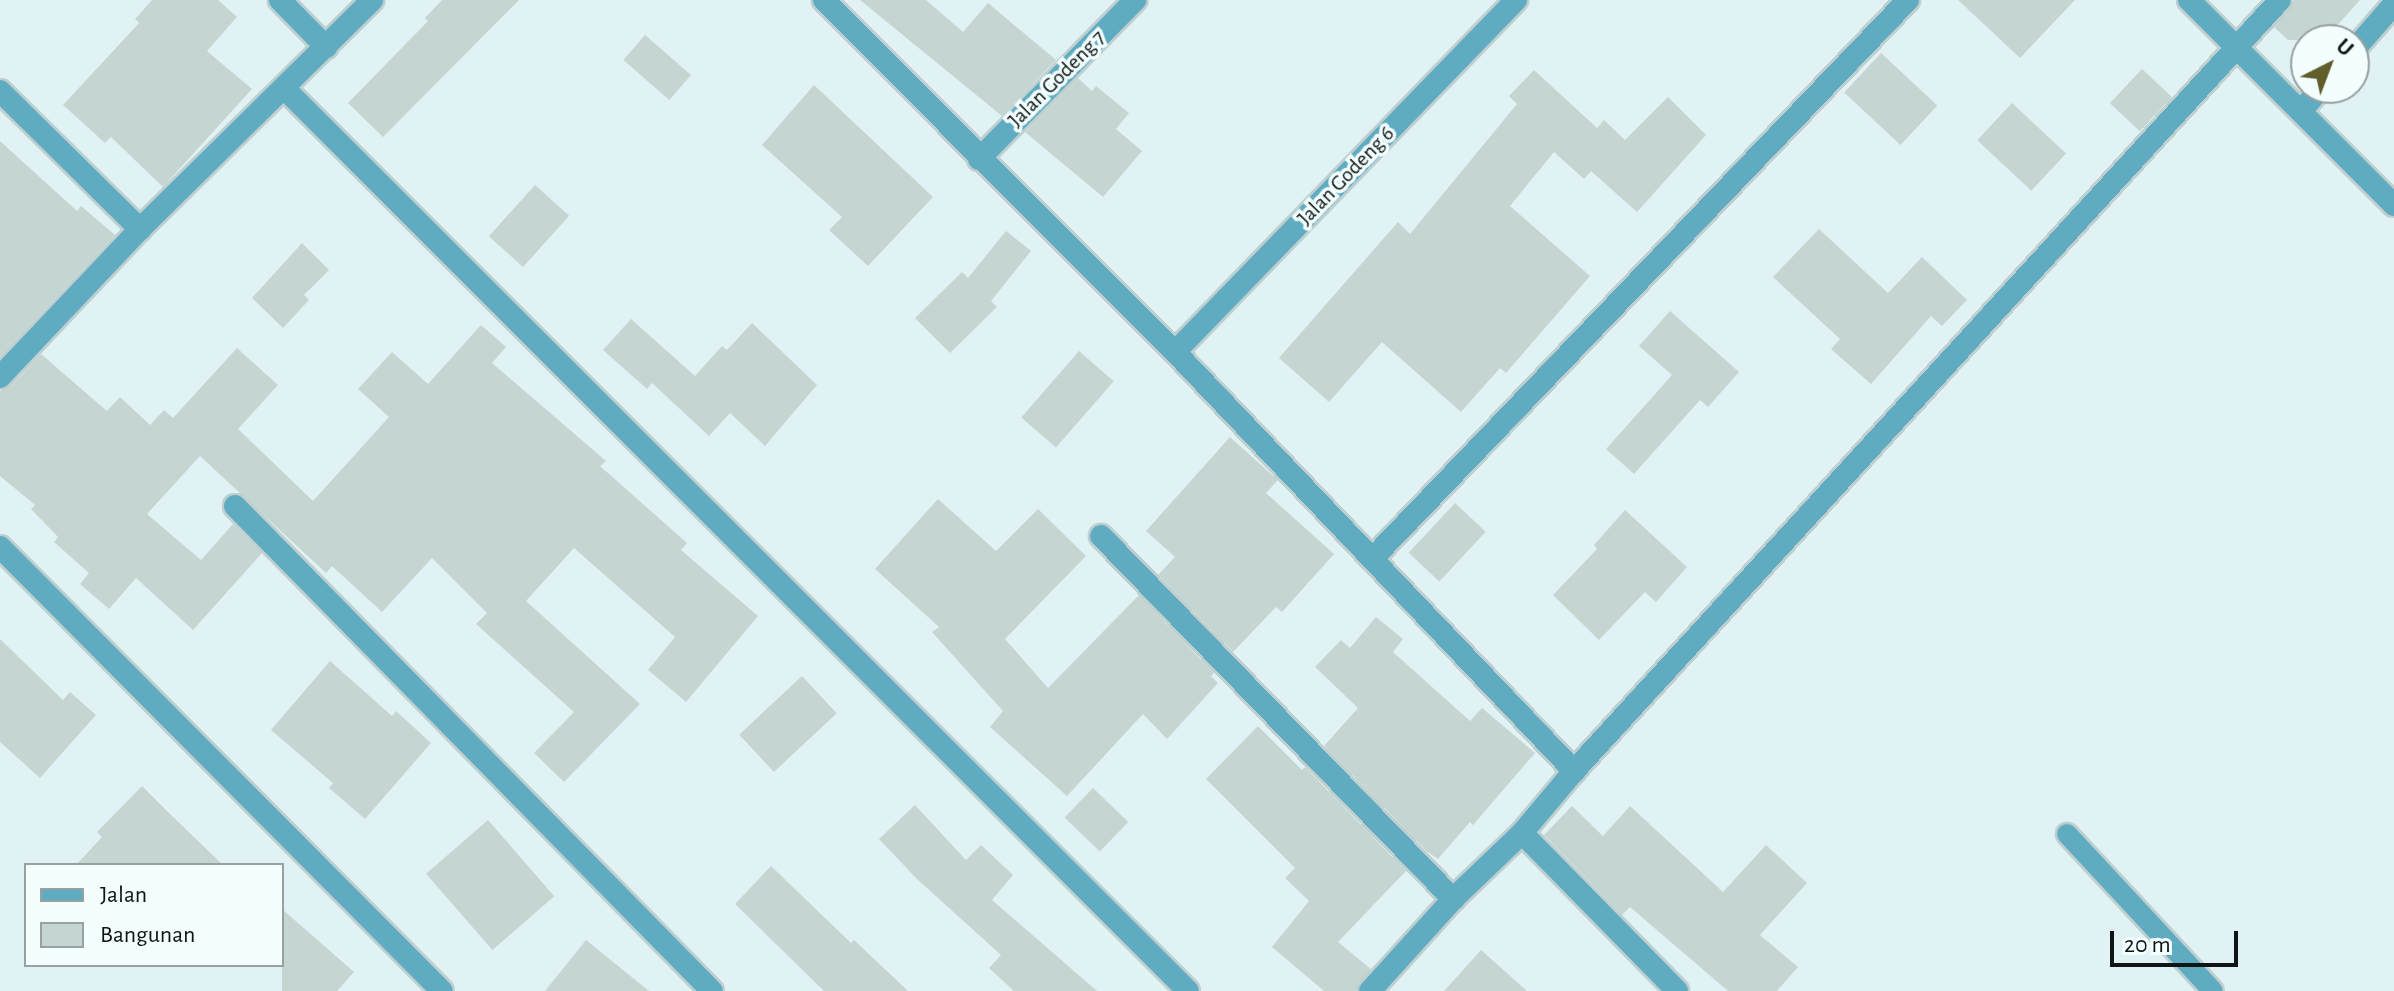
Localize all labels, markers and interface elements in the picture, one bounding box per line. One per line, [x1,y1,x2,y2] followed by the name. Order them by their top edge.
[2290,24,2370,104] north arrow
[1003,25,1111,133] street label: Jalan Godeng 7
[2332,35,2357,61] text: U
[1292,121,1400,231] street label: Jalan Godeng 6
[24,863,284,967] legend
[100,883,147,907] text: Jalan
[2114,915,2242,965] scale bar
[100,923,195,947] text: Bangunan
[2124,933,2171,957] text: 20 m

